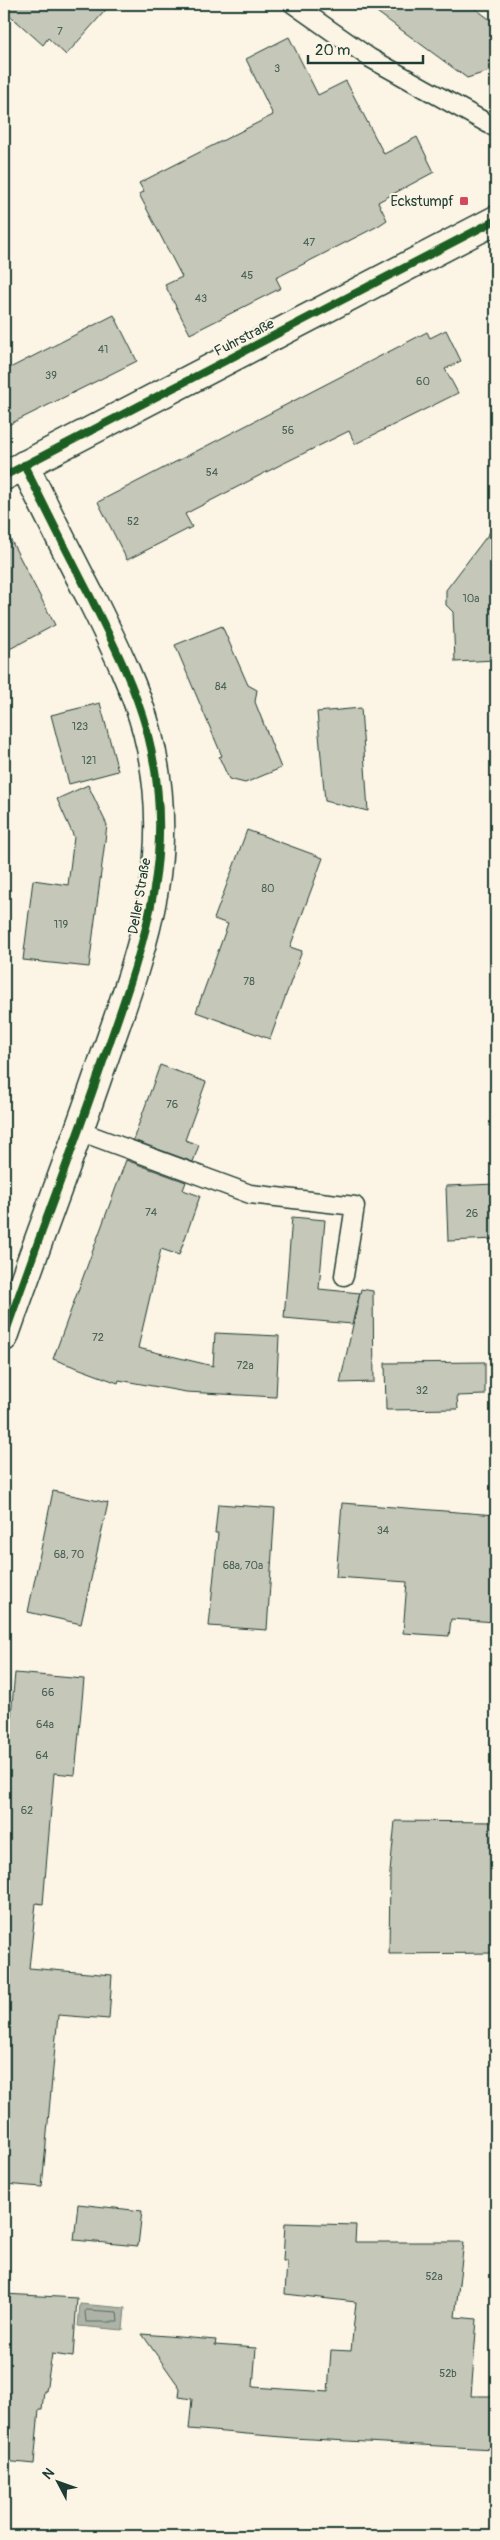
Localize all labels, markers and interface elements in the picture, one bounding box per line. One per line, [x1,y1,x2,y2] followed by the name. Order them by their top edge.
[57,25,63,38] house number: 7
[308,32,422,64] scale bar
[315,41,350,60] text: 20 m
[274,62,280,75] house number: 3
[391,193,454,210] place label: Eckstumpf
[458,195,470,207] marker: Eckstumpf
[303,236,315,249] house number: 47
[241,269,253,282] house number: 45
[195,292,207,305] house number: 43
[211,315,277,360] street label: Fuhrstraße
[98,343,108,356] house number: 41
[45,369,57,382] house number: 39
[416,375,430,388] house number: 60
[282,424,294,437] house number: 56
[206,466,219,479] house number: 54
[127,515,139,528] house number: 52
[463,592,479,605] house number: 10a
[215,680,228,693] house number: 84
[72,720,88,733] house number: 123
[82,754,96,767] house number: 121
[124,857,155,936] street label: Deller Straße
[261,882,275,895] house number: 80
[54,918,68,931] house number: 119
[243,975,255,988] house number: 78
[166,1098,178,1111] house number: 76
[145,1206,158,1219] house number: 74
[466,1207,478,1220] house number: 26
[92,1331,104,1344] house number: 72
[236,1359,254,1372] house number: 72a
[416,1384,428,1397] house number: 32
[377,1524,390,1537] house number: 34
[54,1548,84,1561] house number: 68, 70
[223,1559,263,1572] house number: 68a, 70a
[42,1686,54,1699] house number: 66
[36,1718,54,1731] house number: 64a
[36,1749,49,1762] house number: 64
[21,1804,33,1817] house number: 62
[425,2270,443,2283] house number: 52a
[439,2367,457,2380] house number: 52b
[32,2458,82,2508] north arrow
[39,2465,58,2483] text: N

